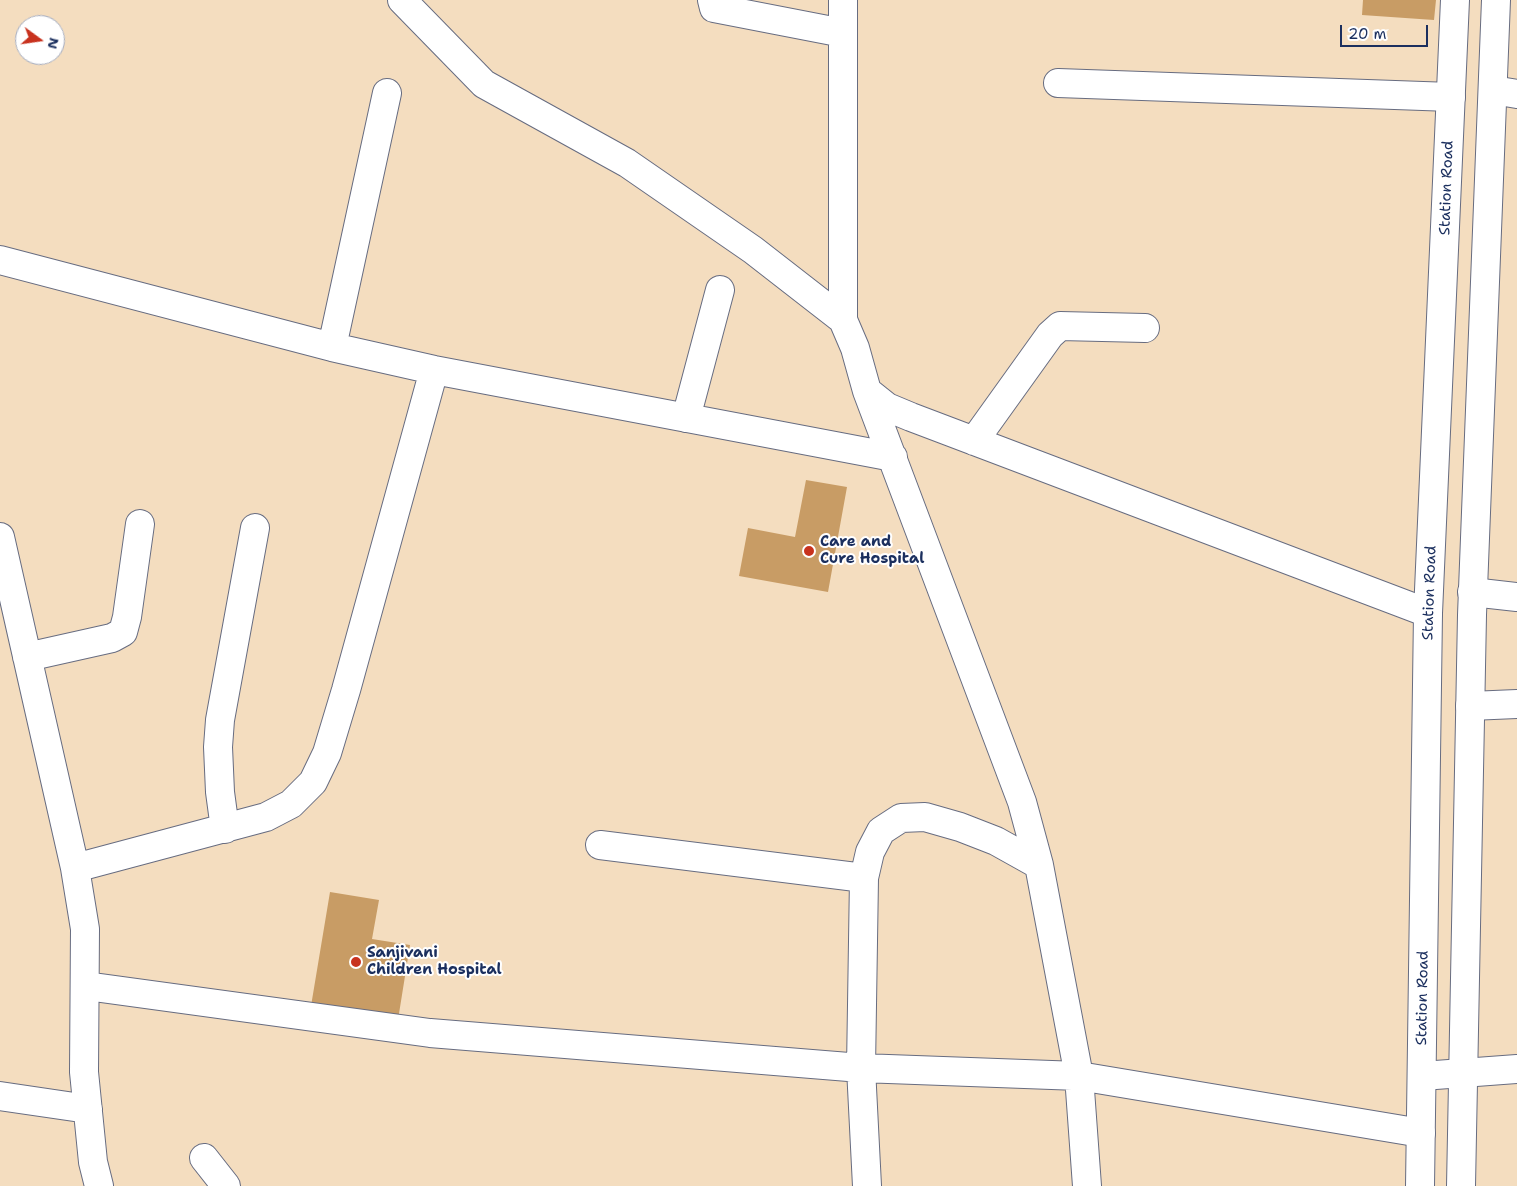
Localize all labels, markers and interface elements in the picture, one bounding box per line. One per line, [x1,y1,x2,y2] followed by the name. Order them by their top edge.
[15,15,65,65] north arrow
[1342,15,1430,47] scale bar
[1348,24,1387,44] text: 20 m
[44,36,64,51] text: N
[1436,140,1458,236] street label: Station Road
[820,533,924,568] place label: Care and Cure Hospital
[802,544,816,558] marker: Care and Cure Hospital
[1419,545,1441,641] street label: Station Road
[367,944,502,979] place label: Sanjivani Children Hospital
[1413,950,1433,1046] street label: Station Road
[349,955,363,969] marker: Sanjivani Children Hospital

